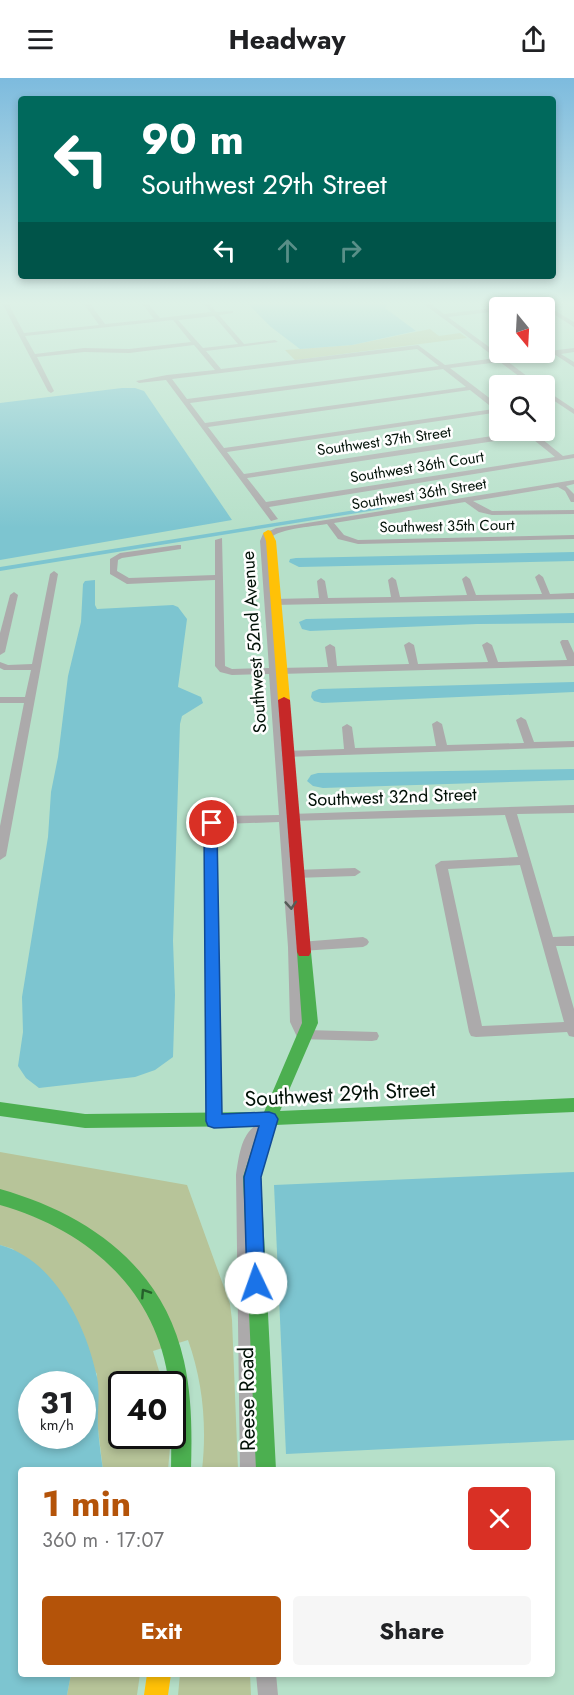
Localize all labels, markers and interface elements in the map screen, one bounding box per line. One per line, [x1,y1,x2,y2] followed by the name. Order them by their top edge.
[229,20,345,59] text: Headway
[24,23,57,56] icon: menu
[517,23,550,56] icon: share
[141,109,244,170] text: 90 m
[42,120,120,198] icon: left
[141,165,387,204] text: Southwest 29th Street
[208,234,241,267] icon: left
[271,234,304,267] icon: ahead
[334,234,367,267] icon: right
[489,297,555,363] north arrow
[489,297,555,441] map controls
[489,375,555,441] button: search
[316,421,453,461] street label: Southwest 37th Street
[348,445,486,488] street label: Southwest 36th Court
[350,472,488,516] street label: Southwest 36th Street
[379,514,515,538] street label: Southwest 35th Court
[235,550,273,734] street label: Southwest 52nd Avenue
[307,781,478,813] street label: Southwest 32nd Street
[186,797,237,848] pin
[195,806,228,839] icon: arrive
[284,900,297,909] one-way arrow
[244,1074,436,1114] street label: Southwest 29th Street
[224,1251,288,1315] position arrow
[140,1289,152,1299] one-way arrow
[231,1347,263,1451] street label: Reese Road
[108,1371,186,1449] speed limit sign: 40
[40,1381,74,1424] text: 31
[40,1414,74,1436] text: km/h
[42,1477,131,1529] text: 1 min
[468,1487,531,1550] button: close
[42,1526,164,1555] text: 360 m · 17:07
[42,1596,281,1665] button: Exit
[293,1596,531,1665] button: Share

